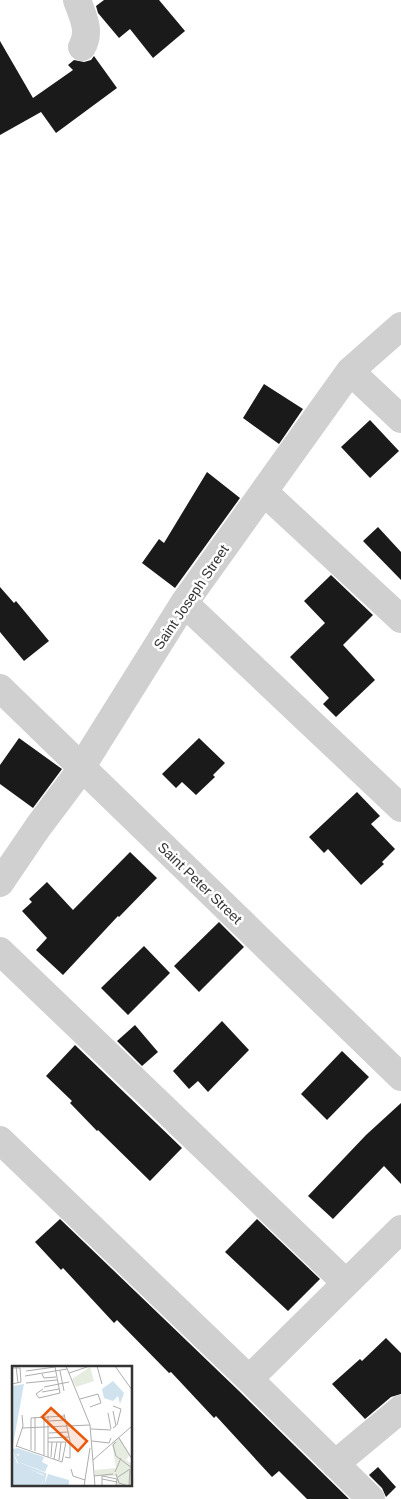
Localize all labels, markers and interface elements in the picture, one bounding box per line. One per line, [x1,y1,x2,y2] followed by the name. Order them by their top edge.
[150,542,232,652] street label: Saint Joseph Street
[155,839,245,927] street label: Saint Peter Street
[12,1366,132,1486] inset map

